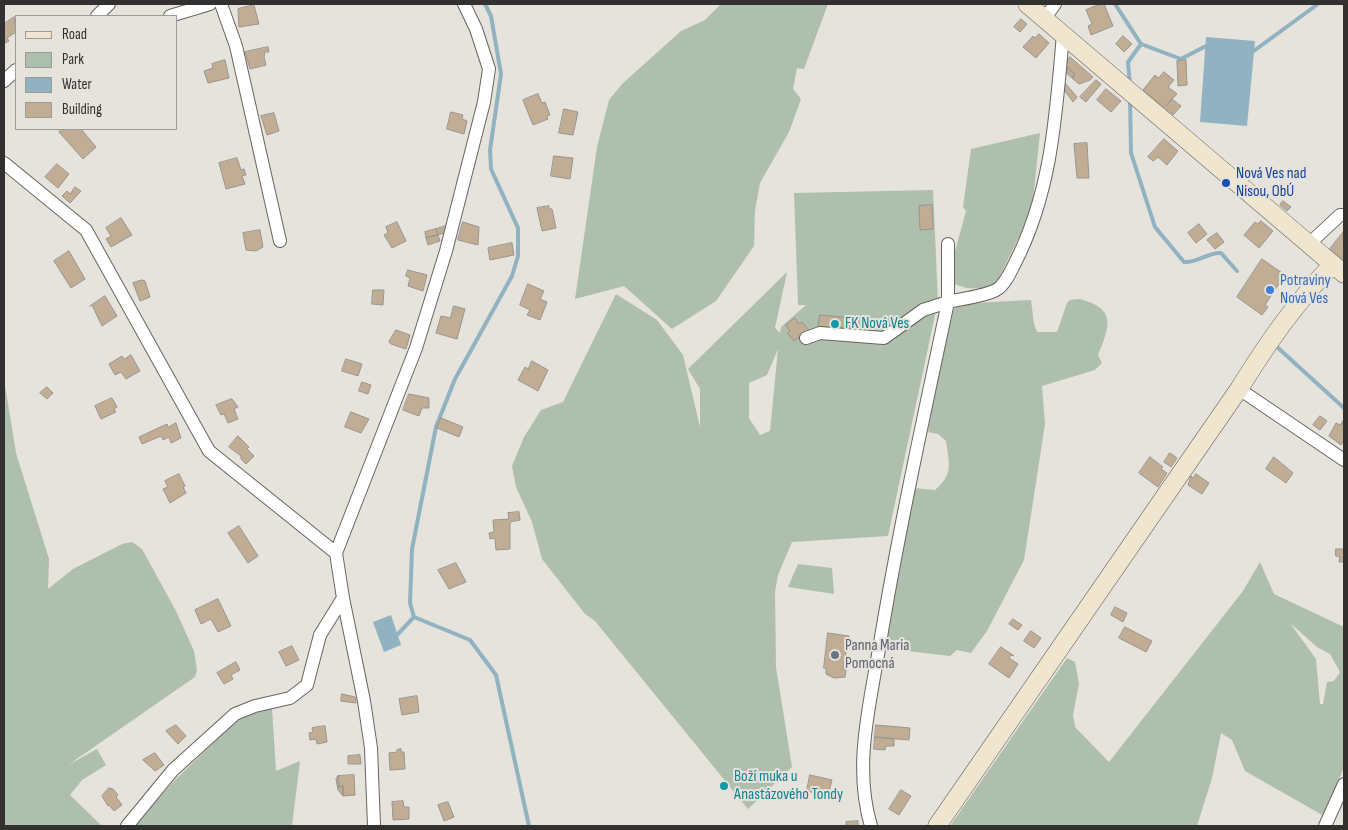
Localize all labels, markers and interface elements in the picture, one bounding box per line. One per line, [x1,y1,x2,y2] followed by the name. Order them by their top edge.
[15,15,178,130] legend
[62,25,87,44] text: Road
[62,50,84,69] text: Park
[62,75,92,94] text: Water
[62,100,102,119] text: Building
[1236,164,1306,202] place label: Nová Ves nad Nisou, ObÚ
[1220,177,1232,189] marker: Nová Ves nad Nisou, ObÚ
[1280,271,1331,309] place label: Potraviny Nová Ves
[1264,284,1276,296] marker: Potraviny Nová Ves
[845,314,909,334] place label: FK Nová Ves
[829,318,841,330] marker: FK Nová Ves
[845,636,909,674] place label: Panna Maria Pomocná
[829,649,841,661] marker: Panna Maria Pomocná
[734,767,843,805] place label: Boží muka u Anastázového Tondy
[718,780,730,792] marker: Boží muka u Anastázového Tondy

